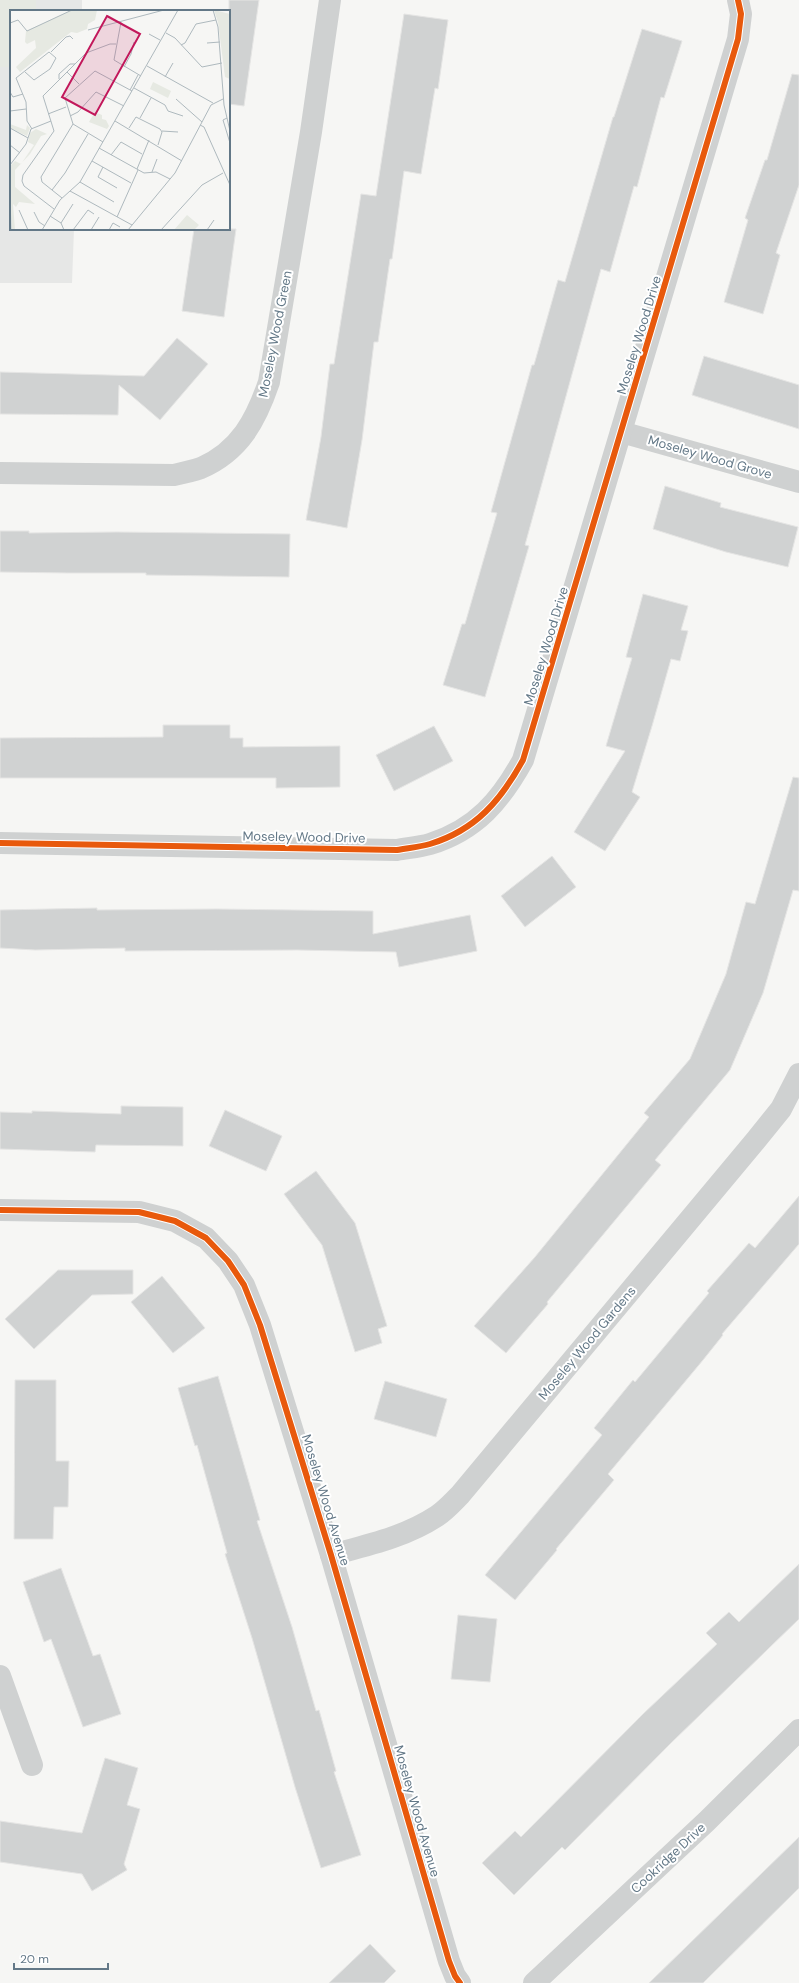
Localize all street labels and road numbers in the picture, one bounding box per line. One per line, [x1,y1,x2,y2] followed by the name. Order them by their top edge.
[254,269,296,399] street label: Moseley Wood Green
[613,274,665,396] street label: Moseley Wood Drive
[646,431,774,483] street label: Moseley Wood Grove
[520,585,572,707] street label: Moseley Wood Drive
[242,827,366,847] street label: Moseley Wood Drive
[534,1283,640,1403] street label: Moseley Wood Gardens
[298,1432,354,1568] street label: Moseley Wood Avenue
[390,1743,444,1879] street label: Moseley Wood Avenue
[627,1819,709,1897] street label: Cookridge Drive

